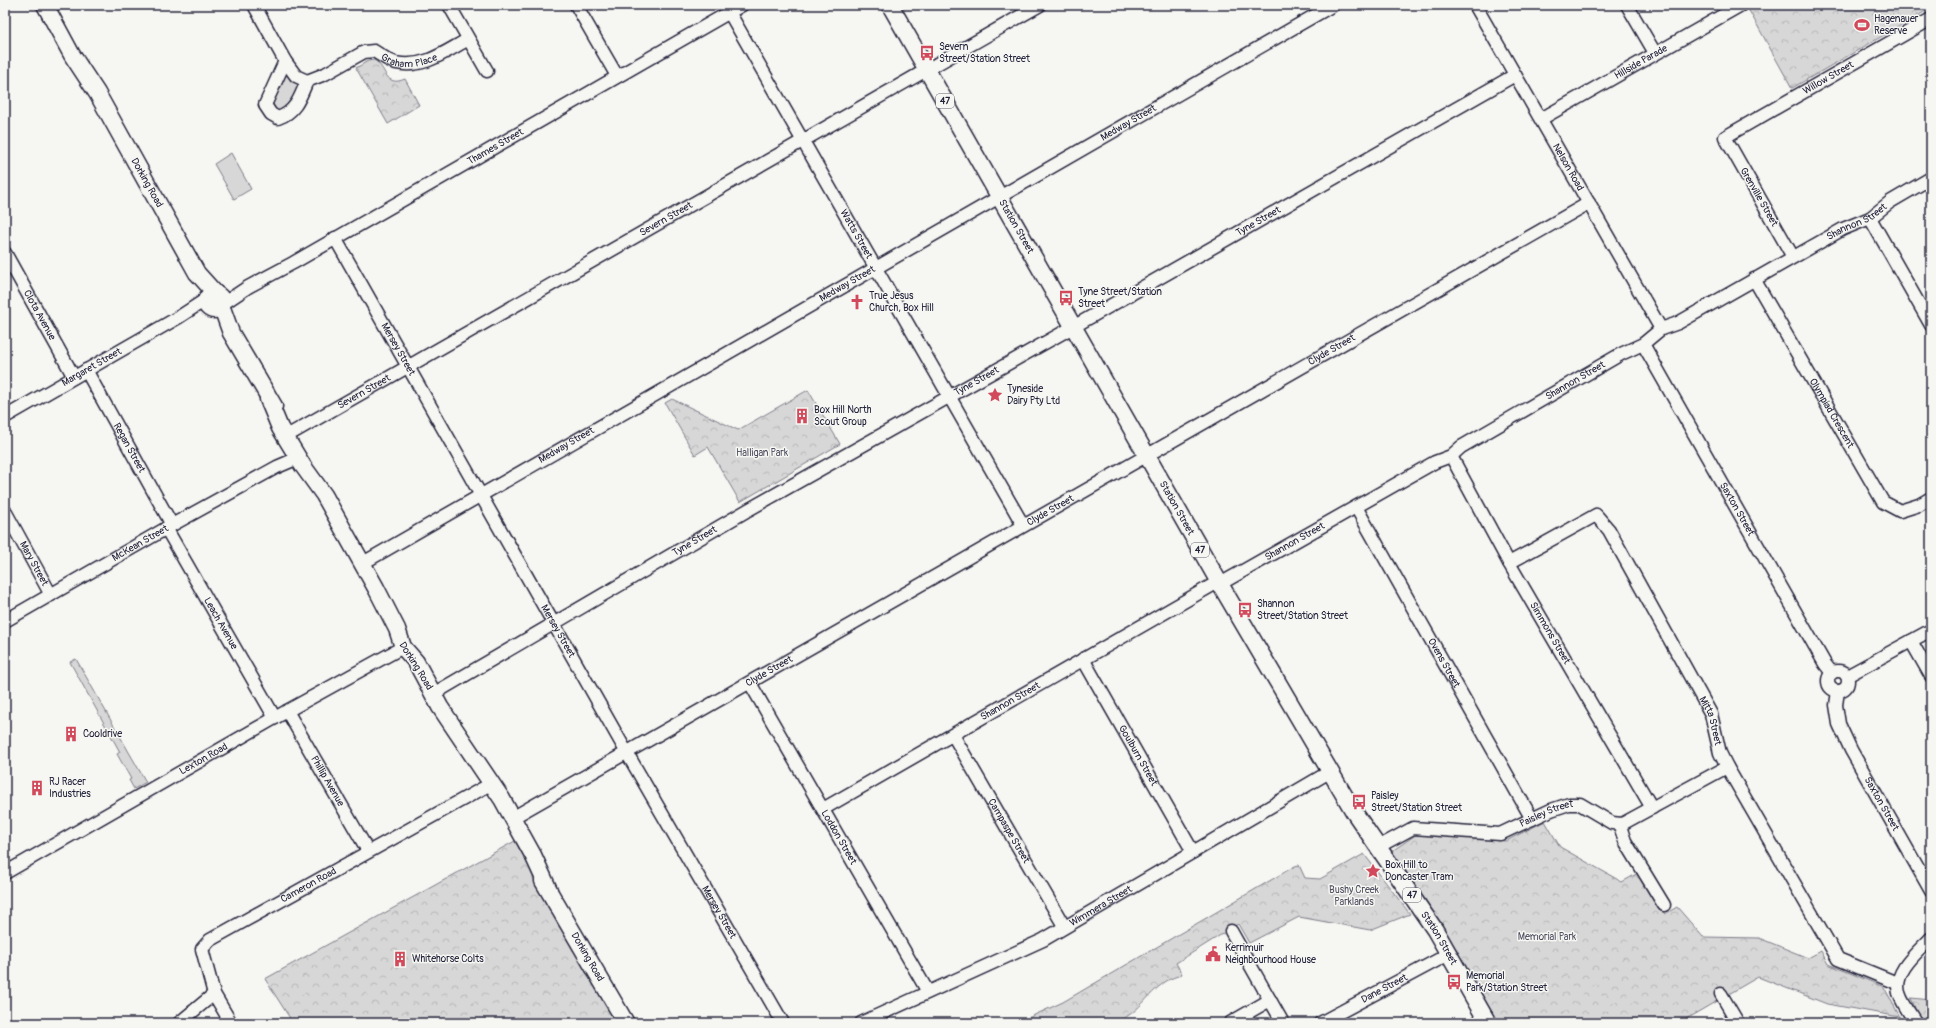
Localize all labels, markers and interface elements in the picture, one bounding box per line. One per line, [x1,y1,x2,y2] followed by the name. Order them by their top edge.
[1874,13,1919,37] place label: Hagenauer Reserve
[1853,16,1871,34] sports icon: Hagenauer Reserve
[939,41,1031,65] place label: Severn Street/Station Street
[1612,42,1670,82] street label: Hillside Parade
[918,44,936,62] bus stop icon: Severn Street/Station Street
[379,51,439,70] street label: Graham Place
[1801,58,1857,97] street label: Willow Street
[936,94,954,108] road number: 47
[1099,102,1159,143] street label: Medway Street
[465,125,526,167] street label: Thames Street
[1550,141,1586,193] street label: Nelson Road
[128,156,165,210] street label: Dorking Road
[1737,166,1781,229] street label: Grenville Street
[996,197,1037,257] street label: Station Street
[638,199,695,239] street label: Severn Street
[1825,200,1890,243] street label: Shannon Street
[1234,203,1284,239] street label: Tyne Street
[837,207,876,262] street label: Watts Street
[817,263,878,304] street label: Medway Street
[1078,286,1162,310] place label: Tyne Street/Station Street
[21,288,58,342] street label: Clota Avenue
[1057,289,1075,307] bus stop icon: Tyne Street/Station Street
[869,290,934,314] place label: True Jesus Church, Box Hill
[848,293,866,311] church icon: True Jesus Church, Box Hill
[378,321,418,379] street label: Mersey Street
[1306,331,1358,368] street label: Clyde Street
[60,345,124,389] street label: Margaret Street
[1543,358,1608,402] street label: Shannon Street
[952,363,1002,399] street label: Tyne Street
[336,371,393,412] street label: Severn Street
[1807,376,1857,451] street label: Olympiad Crescent
[1007,383,1060,407] place label: Tyneside Dairy Pty Ltd
[986,386,1004,404] place icon: Tyneside Dairy Pty Ltd
[814,404,872,428] place label: Box Hill North Scout Group
[793,407,811,425] building icon: Box Hill North Scout Group
[111,421,148,476] street label: Regan Street
[536,424,597,466] street label: Medway Street
[736,447,789,459] park label: Halligan Park
[1157,479,1197,538] street label: Station Street
[1717,480,1757,539] street label: Saxton Street
[1025,492,1077,529] street label: Clyde Street
[1263,519,1328,563] street label: Shannon Street
[110,522,171,564] street label: McKean Street
[670,523,720,559] street label: Tyne Street
[17,539,51,589] street label: Mary Street
[1191,543,1209,557] road number: 47
[201,595,240,652] street label: Leach Avenue
[1257,598,1349,622] place label: Shannon Street/Station Street
[1527,600,1573,667] street label: Simmons Street
[1236,601,1254,619] bus stop icon: Shannon Street/Station Street
[538,603,578,661] street label: Mersey Street
[1425,636,1463,691] street label: Ovens Street
[396,640,436,692] street label: Dorking Road
[743,653,795,689] street label: Clyde Street
[978,679,1043,723] street label: Shannon Street
[1696,694,1724,747] street label: Mitta Street
[1116,723,1160,789] street label: Goulburn Street
[62,725,80,743] building icon: Cooldrive
[83,728,122,740] place label: Cooldrive
[177,740,230,777] street label: Lexton Road
[308,754,347,809] street label: Phillip Avenue
[1862,775,1902,834] street label: Saxton Street
[49,776,91,800] place label: RJ Racer Industries
[28,779,46,797] building icon: RJ Racer Industries
[1371,790,1463,814] place label: Paisley Street/Station Street
[1350,793,1368,811] bus stop icon: Paisley Street/Station Street
[985,797,1033,866] street label: Campaspe Street
[1518,798,1574,830] street label: Paisley Street
[818,808,860,867] street label: Loddon Street
[1385,859,1454,883] place label: Box Hill to Doncaster Tram
[1364,862,1382,880] place icon: Box Hill to Doncaster Tram
[279,865,339,905] street label: Cameron Road
[1067,883,1135,929] street label: Wimmera Street
[699,884,739,942] street label: Mersey Street
[1329,884,1380,908] park label: Bushy Creek Parklands
[1403,888,1421,902] road number: 47
[1418,909,1460,968] street label: Station Street
[568,930,606,984] street label: Dorking Road
[1518,931,1577,943] park label: Memorial Park
[1225,942,1316,966] place label: Kerrimuir Neighbourhood House
[1204,945,1222,963] public building icon: Kerrimuir Neighbourhood House
[391,950,409,968] building icon: Whitehorse Colts
[412,953,484,965] place label: Whitehorse Colts
[1466,970,1548,994] place label: Memorial Park/Station Street
[1359,971,1410,1006] street label: Dane Street
[1445,973,1463,991] bus stop icon: Memorial Park/Station Street

